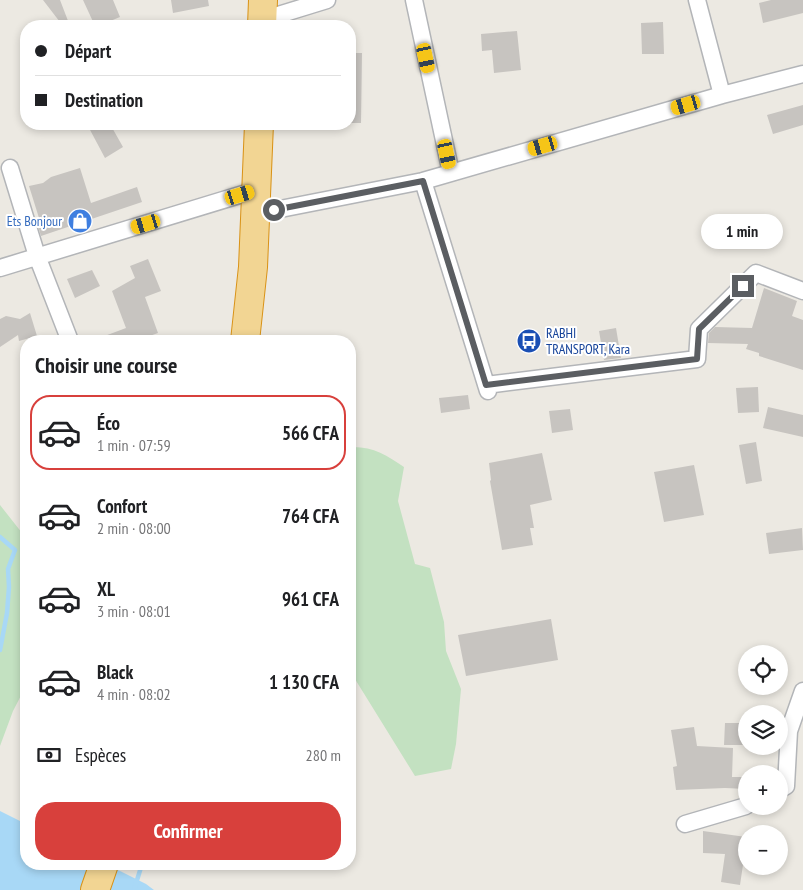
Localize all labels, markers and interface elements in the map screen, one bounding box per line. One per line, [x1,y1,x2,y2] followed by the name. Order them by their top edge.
[65,39,111,63] text: Départ
[415,42,436,74] car
[65,88,143,112] text: Destination
[669,94,702,116] car
[526,135,559,157] car
[436,138,457,170] car
[223,183,256,207] car
[263,199,285,221] route start
[67,208,93,234] shop icon: Ets Bonjour
[7,212,62,230] place label: Ets Bonjour
[129,212,162,236] car
[702,214,784,248] callout: 1 min
[726,221,758,241] text: 1 min
[732,275,754,297] route end
[546,324,630,358] place label: RABHI TRANSPORT, Kara
[516,328,542,354] bus stop icon: RABHI TRANSPORT, Kara
[35,351,177,379] text: Choisir une course
[37,410,82,455] icon: car
[97,411,120,435] text: Éco
[282,421,339,445] text: 566 CFA
[97,435,171,455] text: 1 min · 07:59
[37,493,82,538] icon: car
[97,494,147,518] text: Confort
[282,504,339,528] text: 764 CFA
[97,518,171,538] text: 2 min · 08:00
[37,576,82,621] icon: car
[97,577,115,601] text: XL
[282,587,339,611] text: 961 CFA
[97,601,171,621] text: 3 min · 08:01
[738,645,788,875] map controls
[738,645,788,695] button: locate
[37,659,82,704] icon: car
[97,660,133,684] text: Black
[269,670,339,694] text: 1 130 CFA
[97,684,171,704] text: 4 min · 08:02
[738,705,788,755] button: layers
[35,741,63,769] icon: cash
[75,743,126,767] text: Espèces
[306,745,341,765] text: 280 m
[738,765,788,815] button: +
[35,802,341,860] button: Confirmer
[738,825,788,875] button: −

